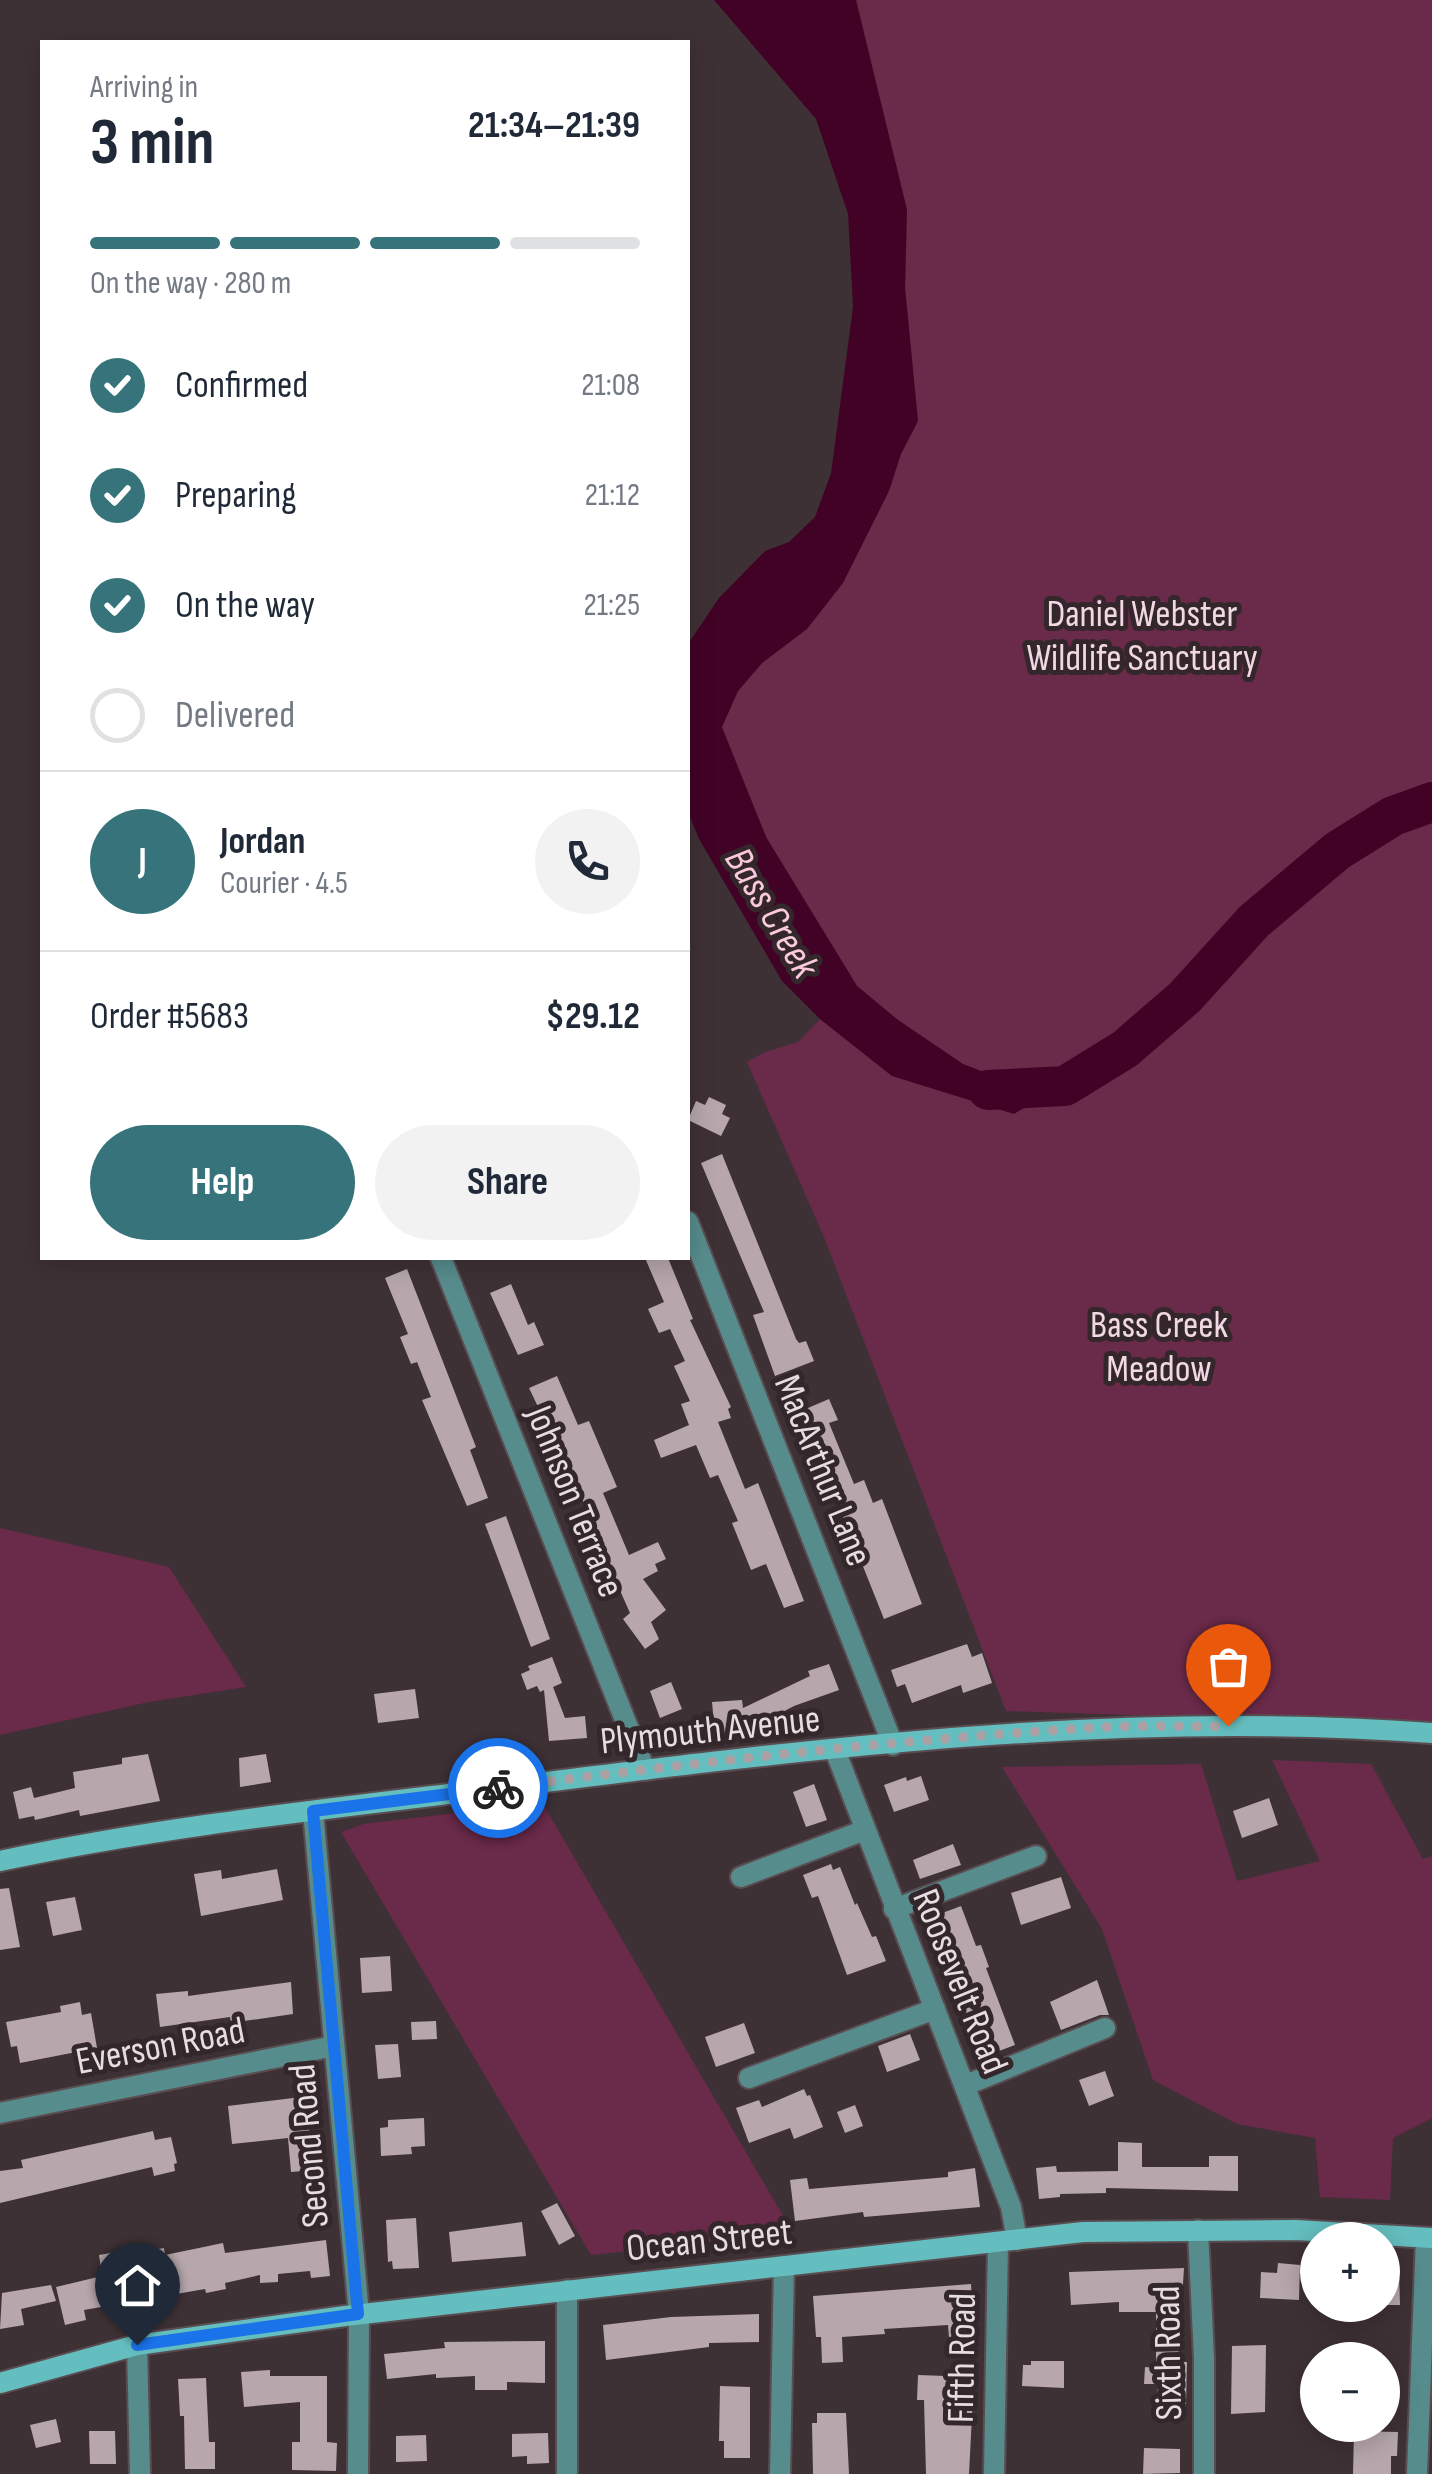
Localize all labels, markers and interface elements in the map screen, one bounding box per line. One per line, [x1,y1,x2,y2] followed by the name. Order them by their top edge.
[90,68,198,107] text: Arriving in
[468,103,640,148] text: 21:34–21:39
[90,105,214,183] text: 3 min
[90,264,291,303] text: On the way · 280 m
[90,358,145,413] icon: check
[175,363,308,408] text: Confirmed
[581,366,640,405] text: 21:08
[90,468,145,523] icon: check
[175,473,296,518] text: Preparing
[585,476,640,515] text: 21:12
[90,578,145,633] icon: check
[175,583,315,628] text: On the way
[583,586,640,625] text: 21:25
[1026,592,1258,681] park label: Daniel Webster Wildlife Sanctuary
[175,693,295,738] text: Delivered
[535,809,640,914] button: phone
[220,819,305,864] text: Jordan
[138,839,147,884] text: J
[714,839,829,988] water label: Bass Creek
[220,864,348,903] text: Courier · 4.5
[90,994,249,1039] text: Order #5683
[546,994,640,1039] text: $29.12
[90,1125,355,1240] button: Help
[375,1125,640,1240] button: Share
[1090,1303,1229,1392] park label: Bass Creek Meadow
[764,1369,881,1572] street label: MacArthur Lane
[516,1398,633,1604] street label: Johnson Terrace
[1186,1624,1271,1727] pin
[1201,1639,1256,1694] icon: bag
[598,1697,822,1764] street label: Plymouth Avenue
[448,1738,548,1838] courier
[471,1761,526,1816] icon: bike
[902,1883,1017,2080] street label: Roosevelt Road
[72,2008,248,2085] street label: Everson Road
[280,2062,339,2229] street label: Second Road
[624,2209,794,2272] street label: Ocean Street
[1300,2222,1400,2442] map controls
[1300,2222,1400,2322] button: +
[95,2243,180,2346] pin
[110,2258,165,2313] icon: home
[1145,2285,1192,2421] street label: Sixth Road
[939,2293,986,2424] street label: Fifth Road
[1300,2342,1400,2442] button: −

